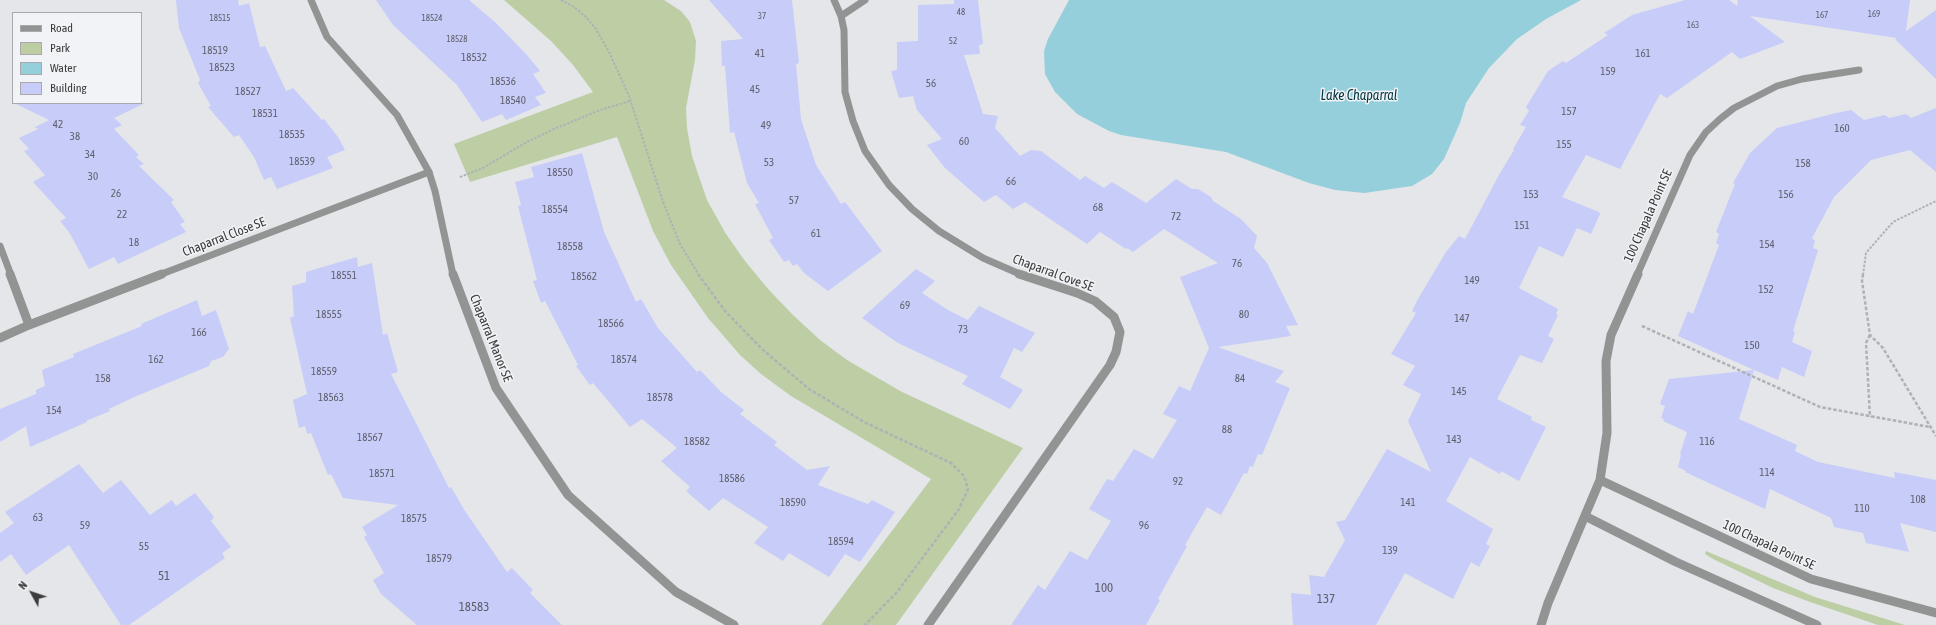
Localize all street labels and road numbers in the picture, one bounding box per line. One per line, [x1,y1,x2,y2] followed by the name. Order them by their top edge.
[1621,167,1675,265] street label: 100 Chapala Point SE
[180,214,268,260] street label: Chaparral Close SE
[1010,251,1096,295] street label: Chaparral Cove SE
[466,292,516,384] street label: Chaparral Manor SE
[1720,517,1818,573] street label: 100 Chapala Point SE

